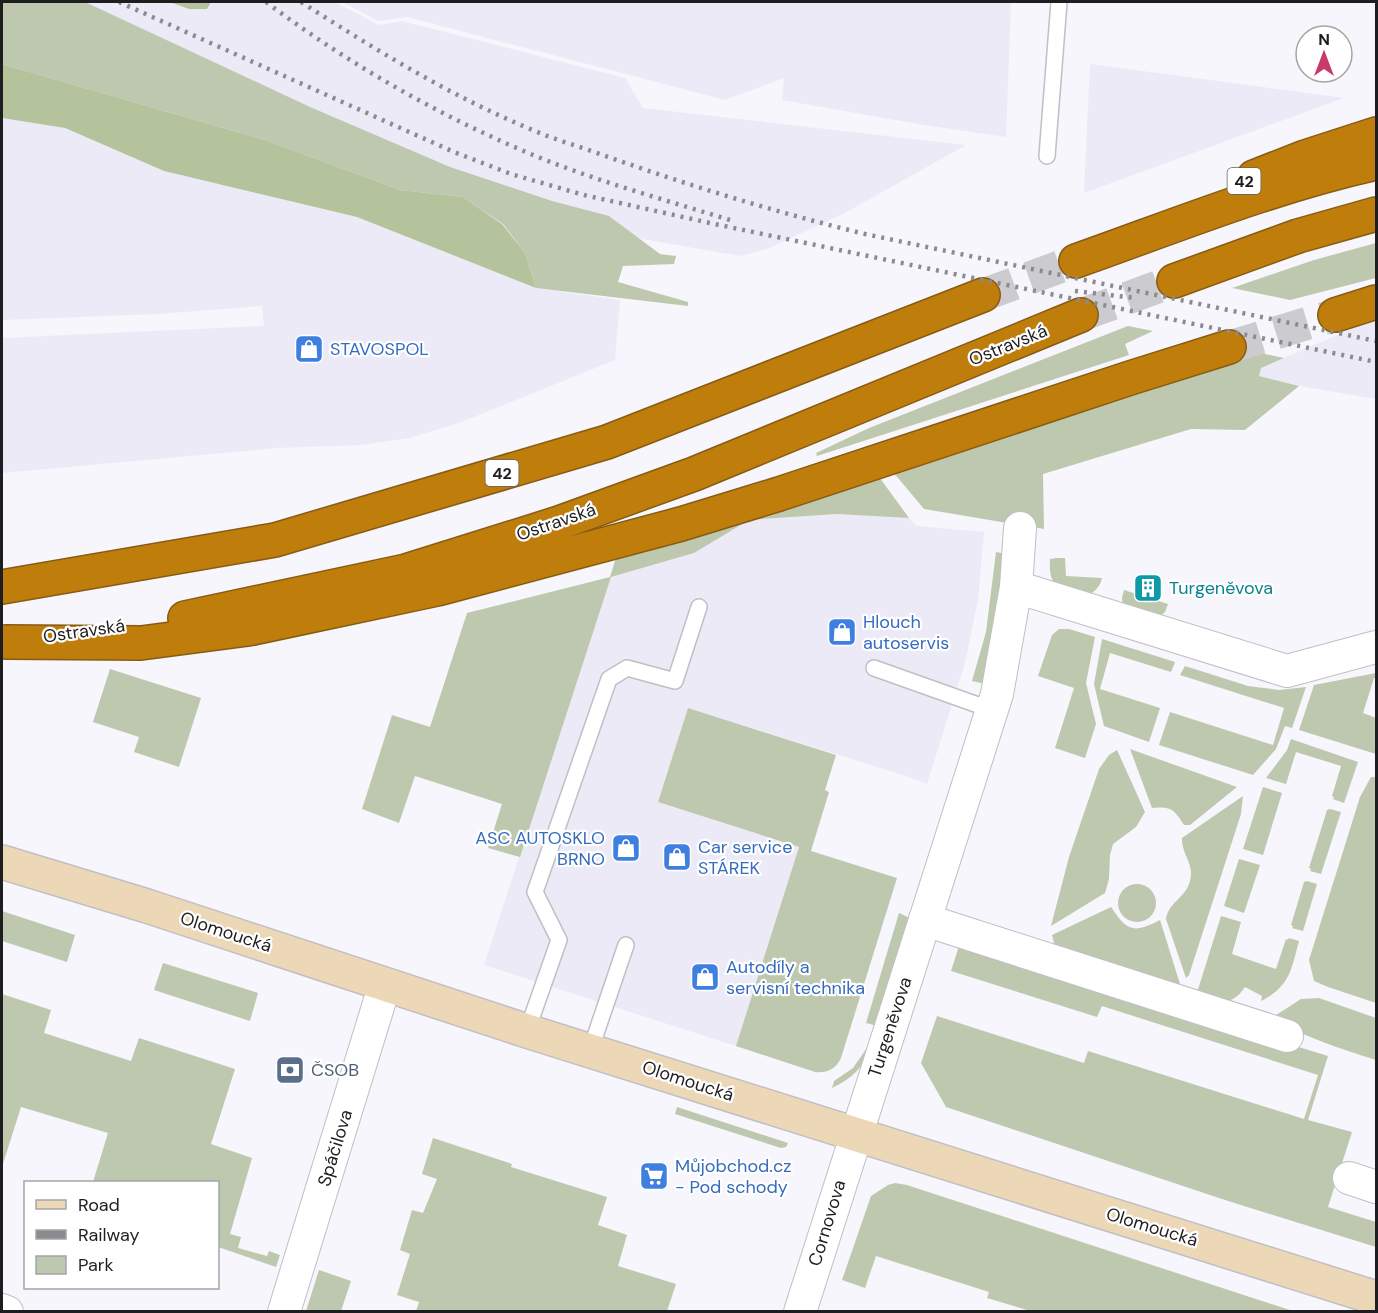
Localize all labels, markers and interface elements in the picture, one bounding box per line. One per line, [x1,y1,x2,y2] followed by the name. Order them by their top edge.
[1294,24,1354,84] north arrow
[1318,29,1330,50] text: N
[1228,168,1260,194] road number: 42
[965,318,1051,372] street label: Ostravská
[293,333,325,365] shop icon: STAVOSPOL
[330,337,429,361] place label: STAVOSPOL
[486,460,518,486] road number: 42
[513,497,599,547] street label: Ostravská
[1132,572,1164,604] building icon: Turgeněvova
[1169,576,1273,600] place label: Turgeněvova
[863,610,949,655] place label: Hlouch autoservis
[41,613,127,649] street label: Ostravská
[826,616,858,648] shop icon: Hlouch autoservis
[475,826,605,871] place label: ASC AUTOSKLO BRNO
[610,832,642,864] shop icon: ASC AUTOSKLO BRNO
[698,835,792,880] place label: Car service STÁREK
[661,841,693,873] shop icon: Car service STÁREK
[177,906,275,958] street label: Olomoucká
[726,955,865,1000] place label: Autodíly a servisní technika
[689,961,721,993] shop icon: Autodíly a servisní technika
[862,974,918,1080] street label: Turgeněvova
[274,1054,306,1086] bank icon: ČSOB
[639,1055,737,1107] street label: Olomoucká
[311,1058,359,1082] place label: ČSOB
[312,1107,358,1189] street label: Spáčilova
[675,1154,791,1199] place label: Můjobchod.cz - Pod schody
[638,1160,670,1192] supermarket icon: Můjobchod.cz - Pod schody
[803,1177,851,1269] street label: Cornovova
[24,1181,219,1289] legend
[78,1193,120,1217] text: Road
[1103,1202,1201,1252] street label: Olomoucká
[78,1223,140,1247] text: Railway
[78,1253,114,1277] text: Park

